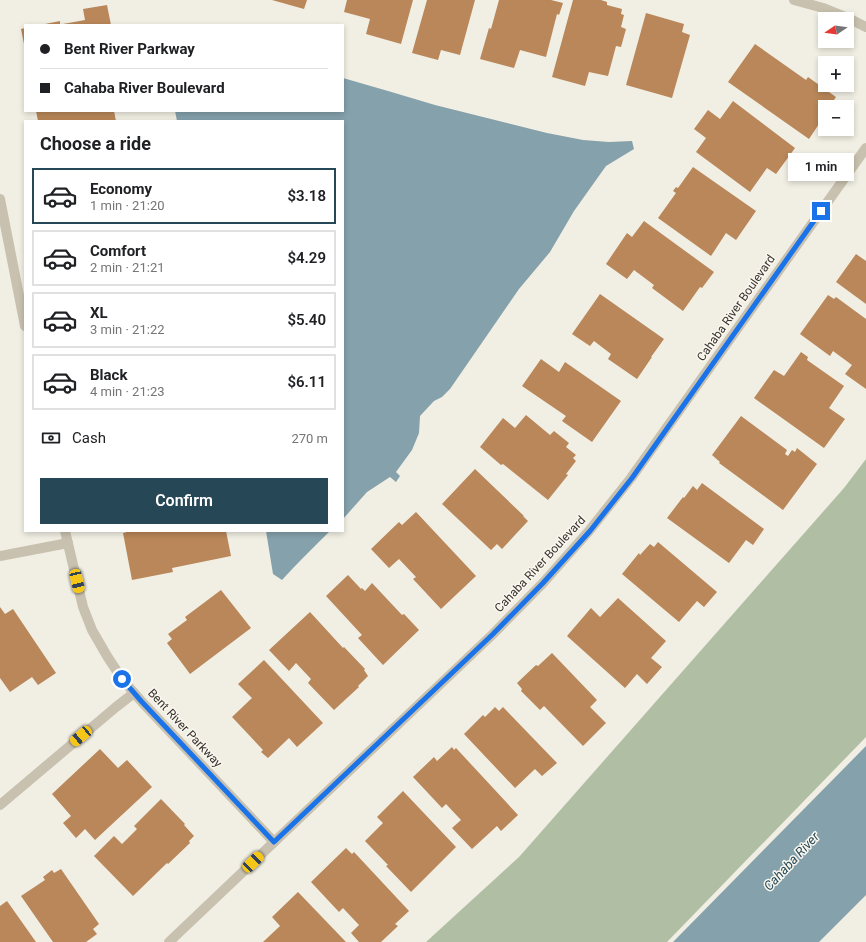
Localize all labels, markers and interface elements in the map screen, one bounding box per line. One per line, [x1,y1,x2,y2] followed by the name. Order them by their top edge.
[818,12,854,48] north arrow
[818,12,854,136] map controls
[64,40,195,58] text: Bent River Parkway
[818,56,854,92] button: +
[64,79,225,97] text: Cahaba River Boulevard
[818,100,854,136] button: −
[40,133,151,154] text: Choose a ride
[788,153,854,181] callout: 1 min
[805,159,837,174] text: 1 min
[42,178,78,214] icon: car
[90,180,152,198] text: Economy
[287,187,326,205] text: $3.18
[90,198,165,213] text: 1 min · 21:20
[812,202,830,220] route end
[42,240,78,276] icon: car
[90,242,146,260] text: Comfort
[287,249,326,267] text: $4.29
[694,252,778,364] street label: Cahaba River Boulevard
[90,260,165,275] text: 2 min · 21:21
[42,302,78,338] icon: car
[90,304,108,322] text: XL
[287,311,326,329] text: $5.40
[90,322,165,337] text: 3 min · 21:22
[42,364,78,400] icon: car
[90,366,127,384] text: Black
[287,373,326,391] text: $6.11
[90,384,165,399] text: 4 min · 21:23
[40,427,62,449] icon: cash
[72,429,106,447] text: Cash
[291,431,328,446] text: 270 m
[40,478,328,524] button: Confirm
[492,513,588,615] street label: Cahaba River Boulevard
[68,568,86,594] car
[113,670,131,688] route start
[145,686,225,770] street label: Bent River Parkway
[68,724,94,748] car
[761,829,823,893] water label: Cahaba River
[240,849,266,875] car

